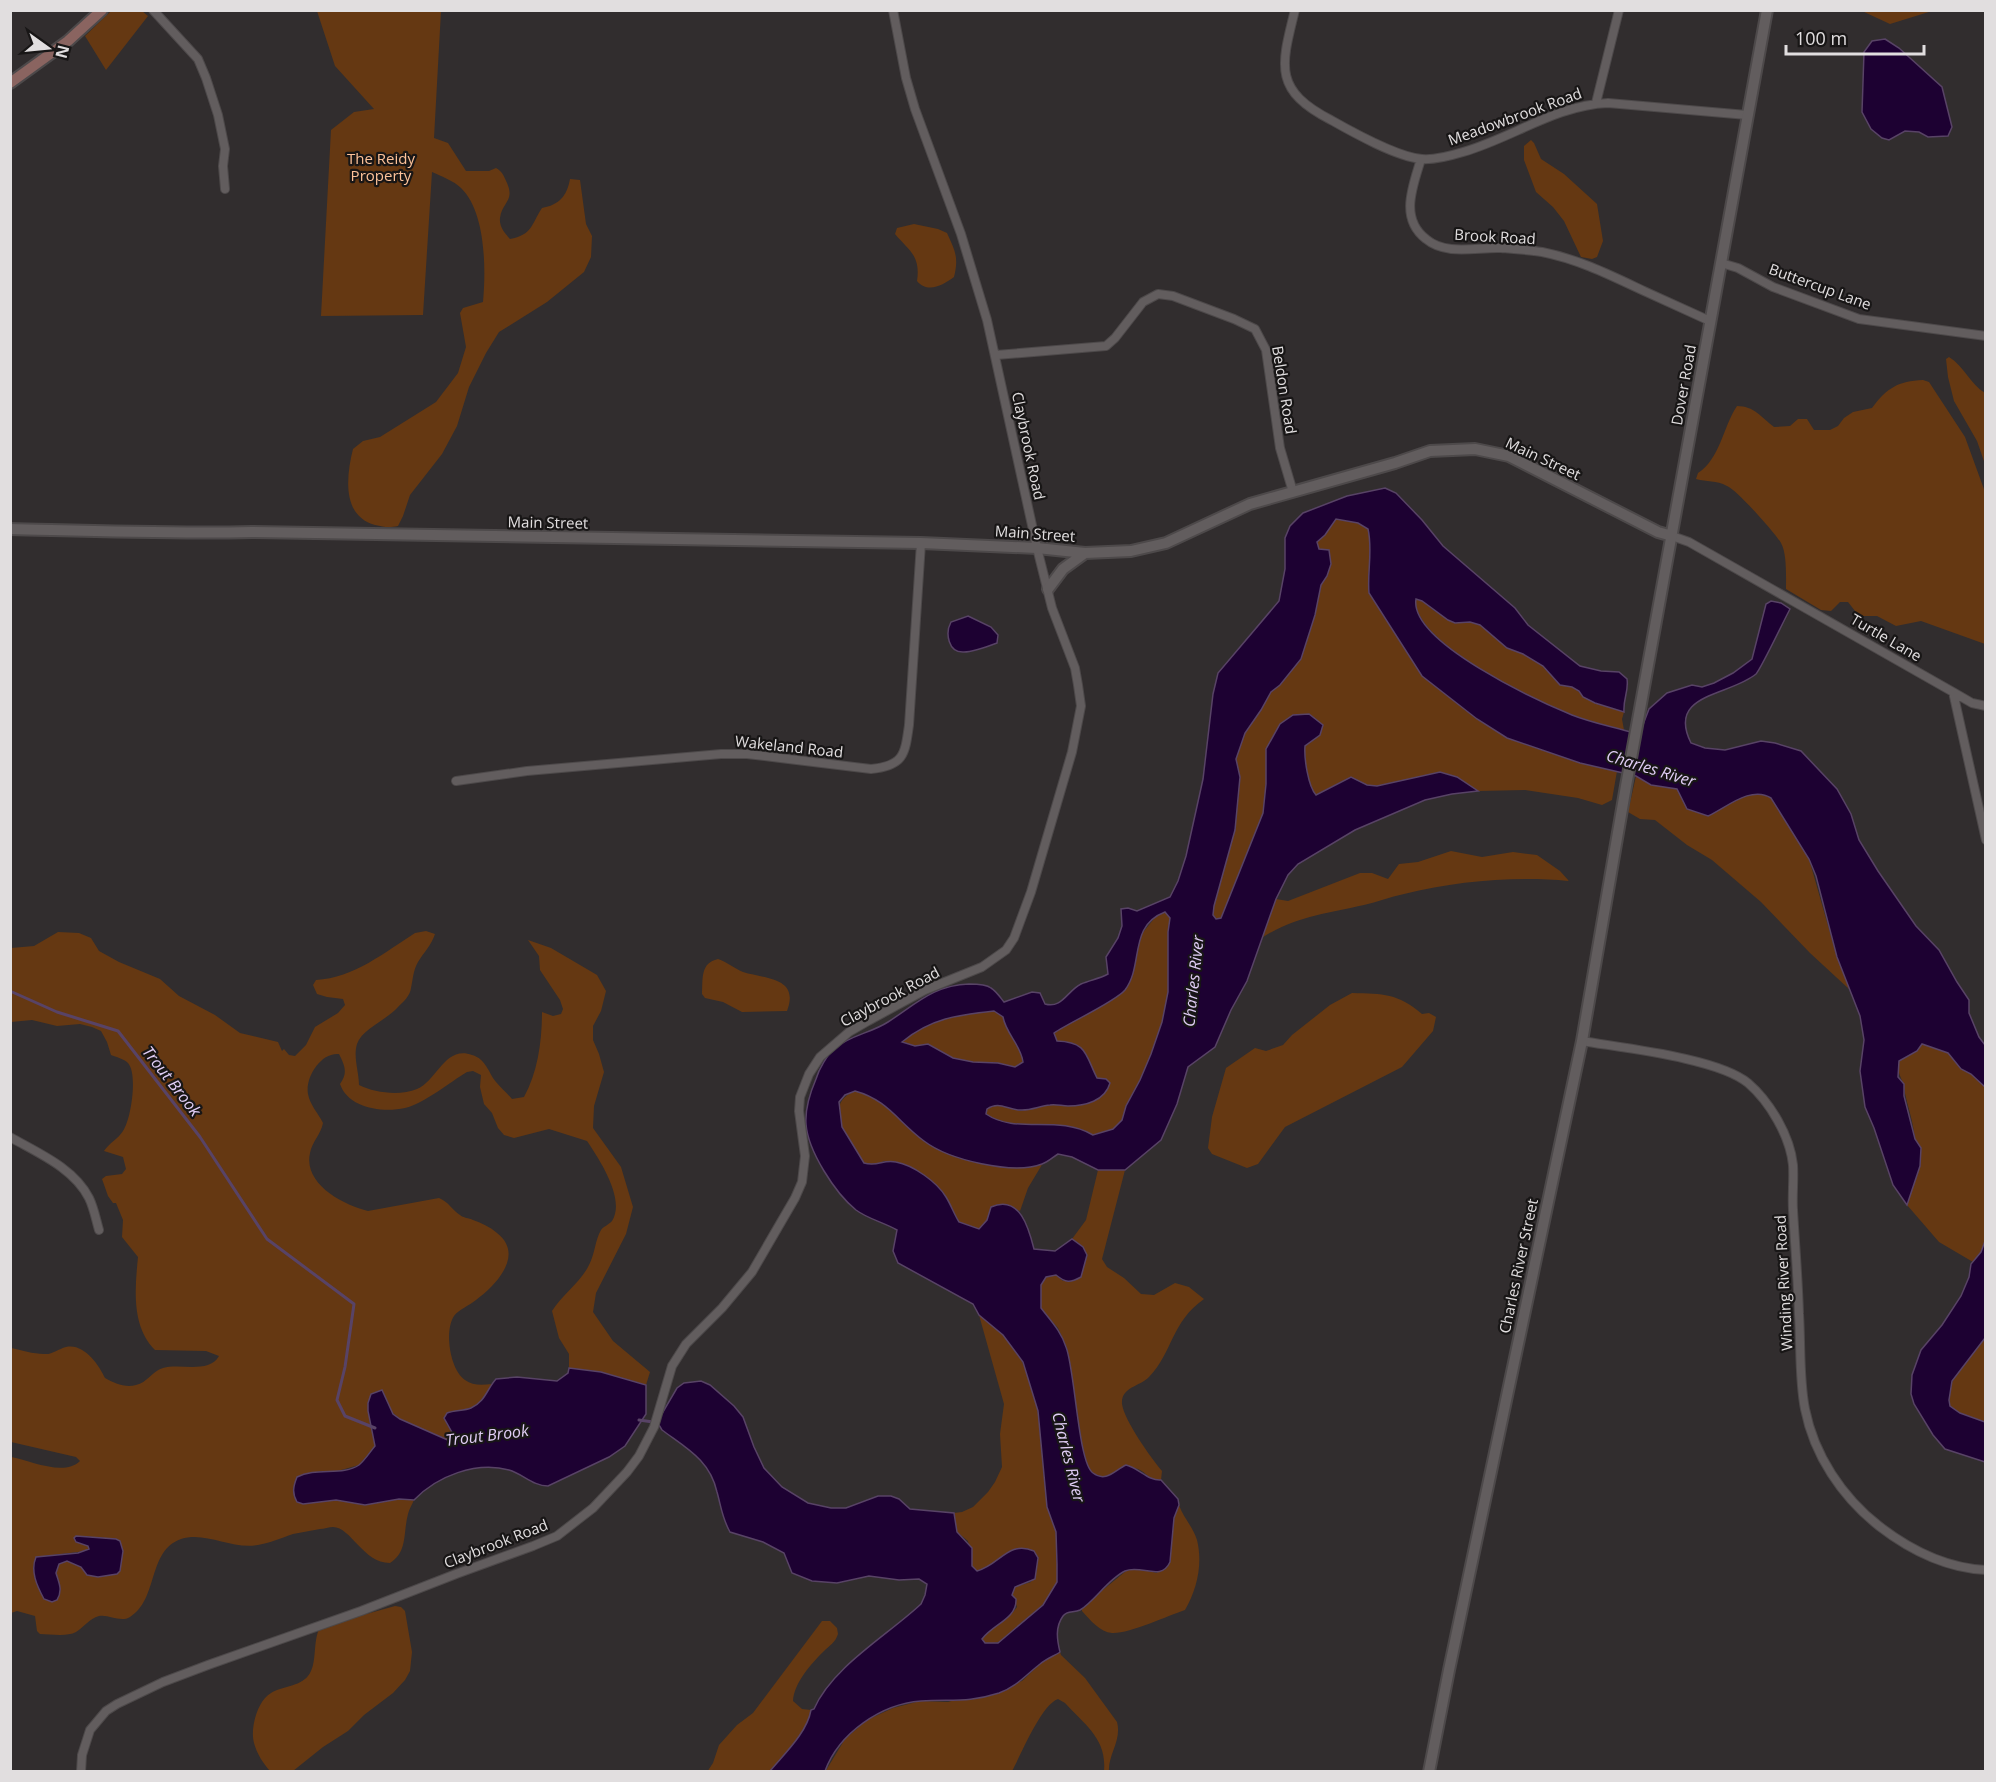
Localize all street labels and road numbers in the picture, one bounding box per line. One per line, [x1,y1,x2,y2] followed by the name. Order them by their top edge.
[1445,83,1584,150] street label: Meadowbrook Road
[1454,224,1536,248] street label: Brook Road
[1766,258,1874,314] street label: Buttercup Lane
[1666,343,1700,427] street label: Dover Road
[1268,344,1302,435] street label: Beldon Road
[1008,390,1050,502] street label: Claybrook Road
[1503,432,1584,484] street label: Main Street
[508,511,588,533] street label: Main Street
[994,520,1076,546] street label: Main Street
[1847,609,1926,666] street label: Turtle Lane
[734,730,844,762] street label: Wakeland Road
[836,961,943,1031] street label: Claybrook Road
[1494,1197,1542,1335] street label: Charles River Street
[1769,1215,1797,1351] street label: Winding River Road
[441,1514,551,1572] street label: Claybrook Road

